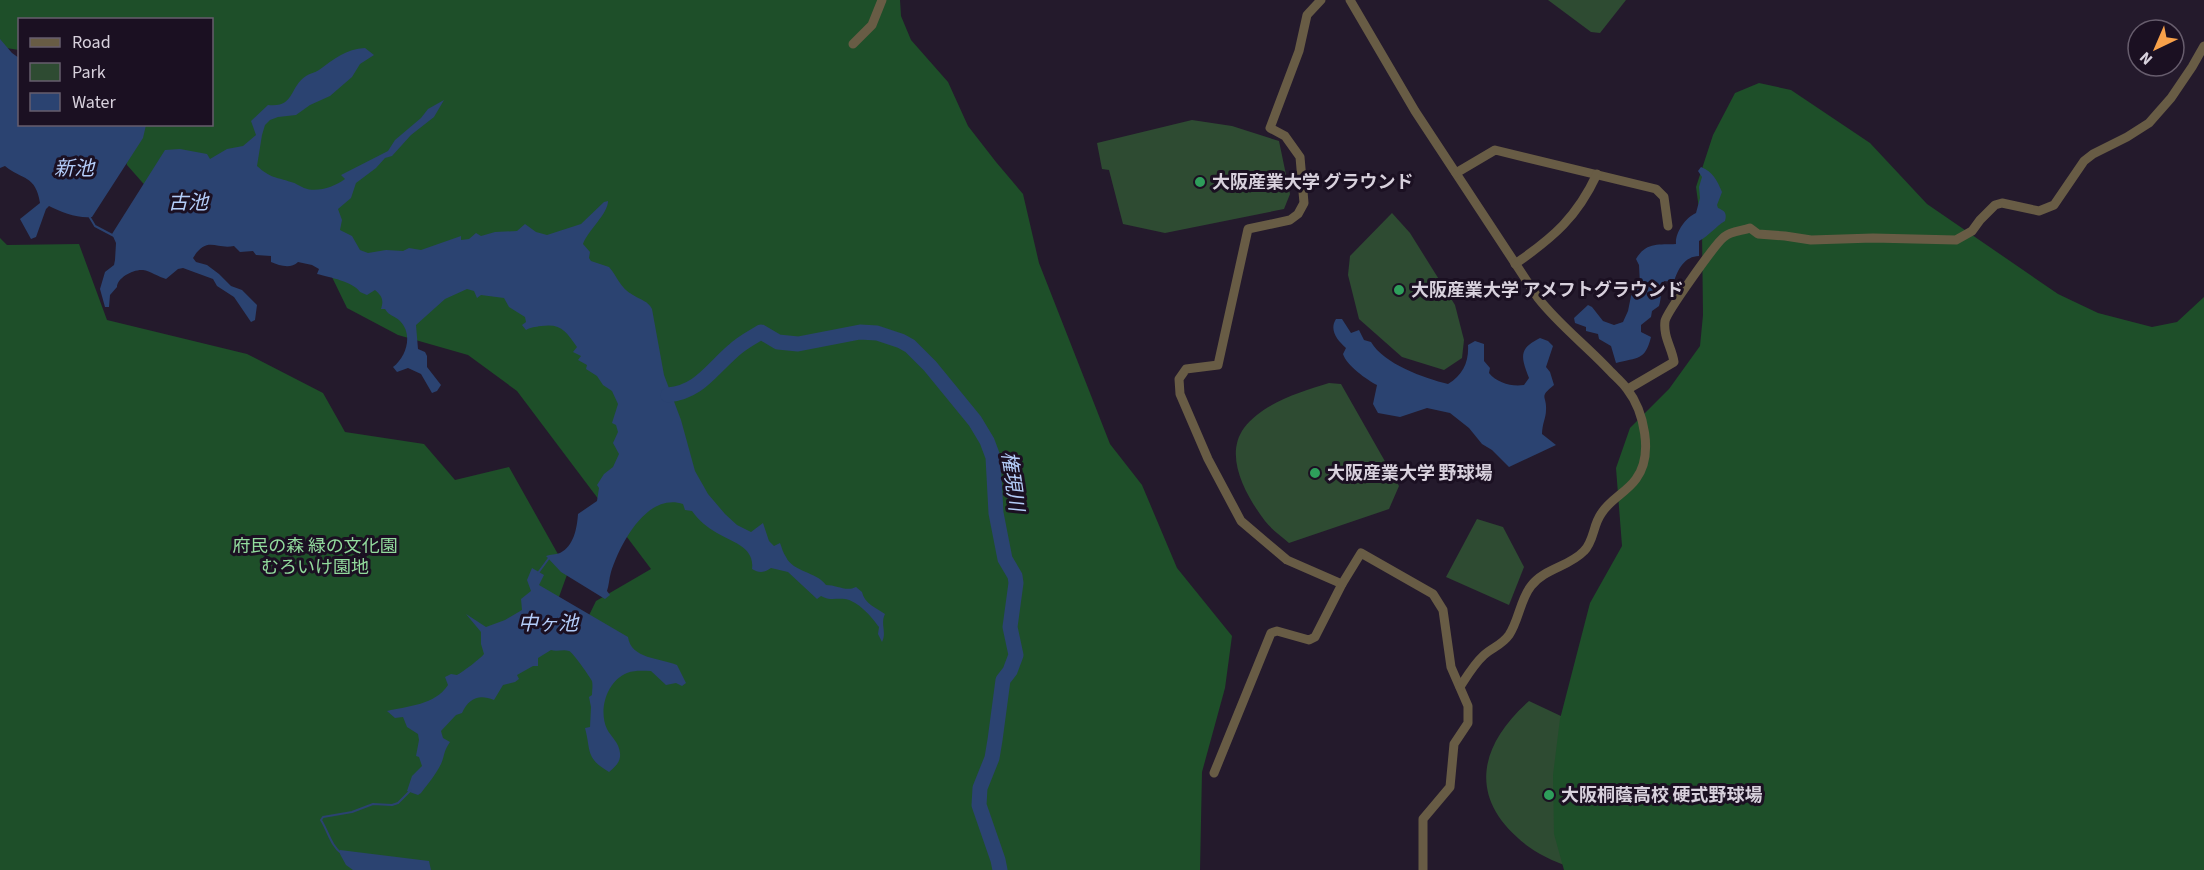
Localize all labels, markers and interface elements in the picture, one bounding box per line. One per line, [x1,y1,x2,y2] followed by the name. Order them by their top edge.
[18,18,213,126] legend
[2126,18,2186,78] north arrow
[72,30,111,55] text: Road
[2135,46,2158,70] text: N
[72,60,106,85] text: Park
[72,90,116,115] text: Water
[54,155,96,183] water label: 新池
[1212,170,1414,195] place label: 大阪産業大学 グラウンド
[1193,175,1207,189] marker: 大阪産業大学 グラウンド
[168,189,210,217] water label: 古池
[1411,278,1684,303] place label: 大阪産業大学 アメフトグラウンド
[1392,283,1406,297] marker: 大阪産業大学 アメフトグラウンド
[994,449,1030,515] water label: 権現川
[1327,461,1493,486] place label: 大阪産業大学 野球場
[1308,466,1322,480] marker: 大阪産業大学 野球場
[232,534,398,580] park label: 府民の森 緑の文化園 むろいけ園地
[518,610,580,638] water label: 中ヶ池
[1561,783,1763,808] place label: 大阪桐蔭高校 硬式野球場
[1542,788,1556,802] marker: 大阪桐蔭高校 硬式野球場

